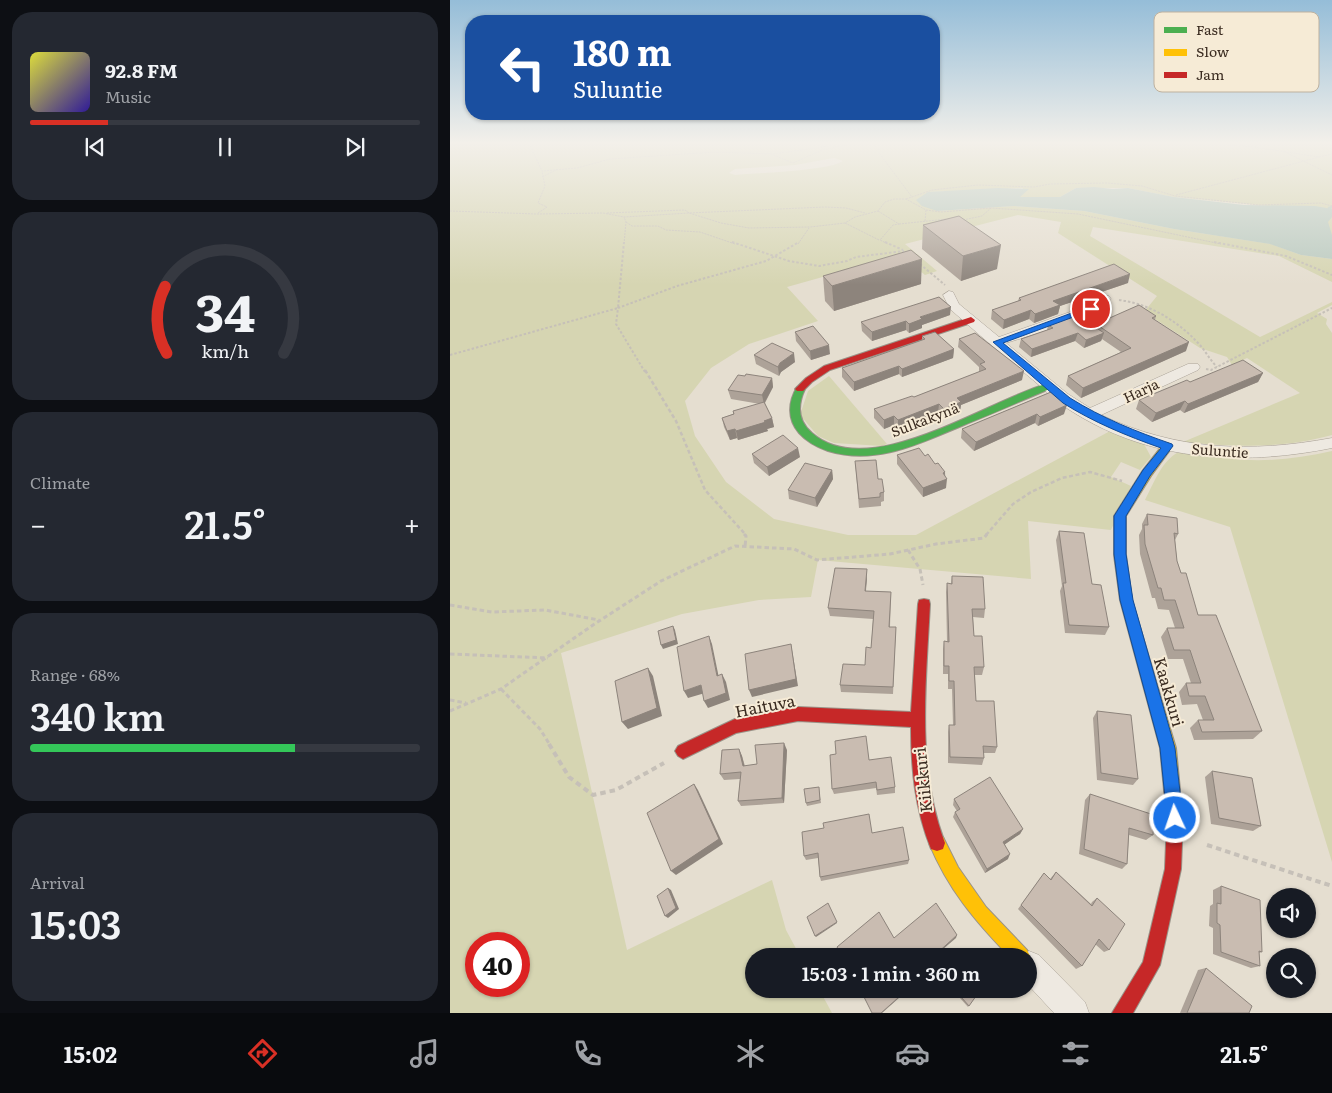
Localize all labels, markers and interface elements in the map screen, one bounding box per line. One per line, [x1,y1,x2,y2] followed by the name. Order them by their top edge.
[1154,12,1319,92] legend
[1196,19,1224,39] text: Fast
[573,25,672,77] text: 180 m
[490,35,555,100] icon: left
[1196,41,1229,61] text: Slow
[105,56,178,84] text: 92.8 FM
[1196,64,1225,84] text: Jam
[573,72,662,105] text: Suluntie
[105,84,151,108] text: Music
[81,133,109,161] icon: previous
[211,133,239,161] icon: pause
[341,133,369,161] icon: next
[195,271,255,348] text: 34
[1070,288,1112,330] pin
[1077,295,1105,323] icon: arrive
[201,337,249,364] text: km/h
[1119,373,1162,407] street label: Harja
[888,397,962,441] street label: Sulkakynä
[1191,438,1249,462] street label: Suluntie
[30,470,90,494] text: Climate
[184,494,266,551] text: 21.5°
[30,502,46,544] text: −
[404,502,420,544] text: +
[1149,654,1191,729] street label: Kaakkuri
[30,662,120,686] text: Range · 68%
[30,686,165,743] text: 340 km
[733,687,797,723] street label: Haituva
[907,746,937,814] street label: Kiikkuri
[1148,791,1200,843] position arrow
[30,870,85,894] text: Arrival
[1266,888,1316,998] map controls
[1266,888,1316,938] button: sound
[30,894,121,951] text: 15:03
[465,932,530,997] speed limit sign: 40
[1266,948,1316,998] button: search
[802,959,980,987] text: 15:03 · 1 min · 360 m
[245,1036,280,1071] icon: directions
[407,1036,442,1071] icon: music
[570,1036,605,1071] icon: phone
[733,1036,768,1071] icon: climate
[895,1036,930,1071] icon: car
[1058,1036,1093,1071] icon: filters
[64,1037,117,1070] text: 15:02
[1220,1037,1268,1070] text: 21.5°

